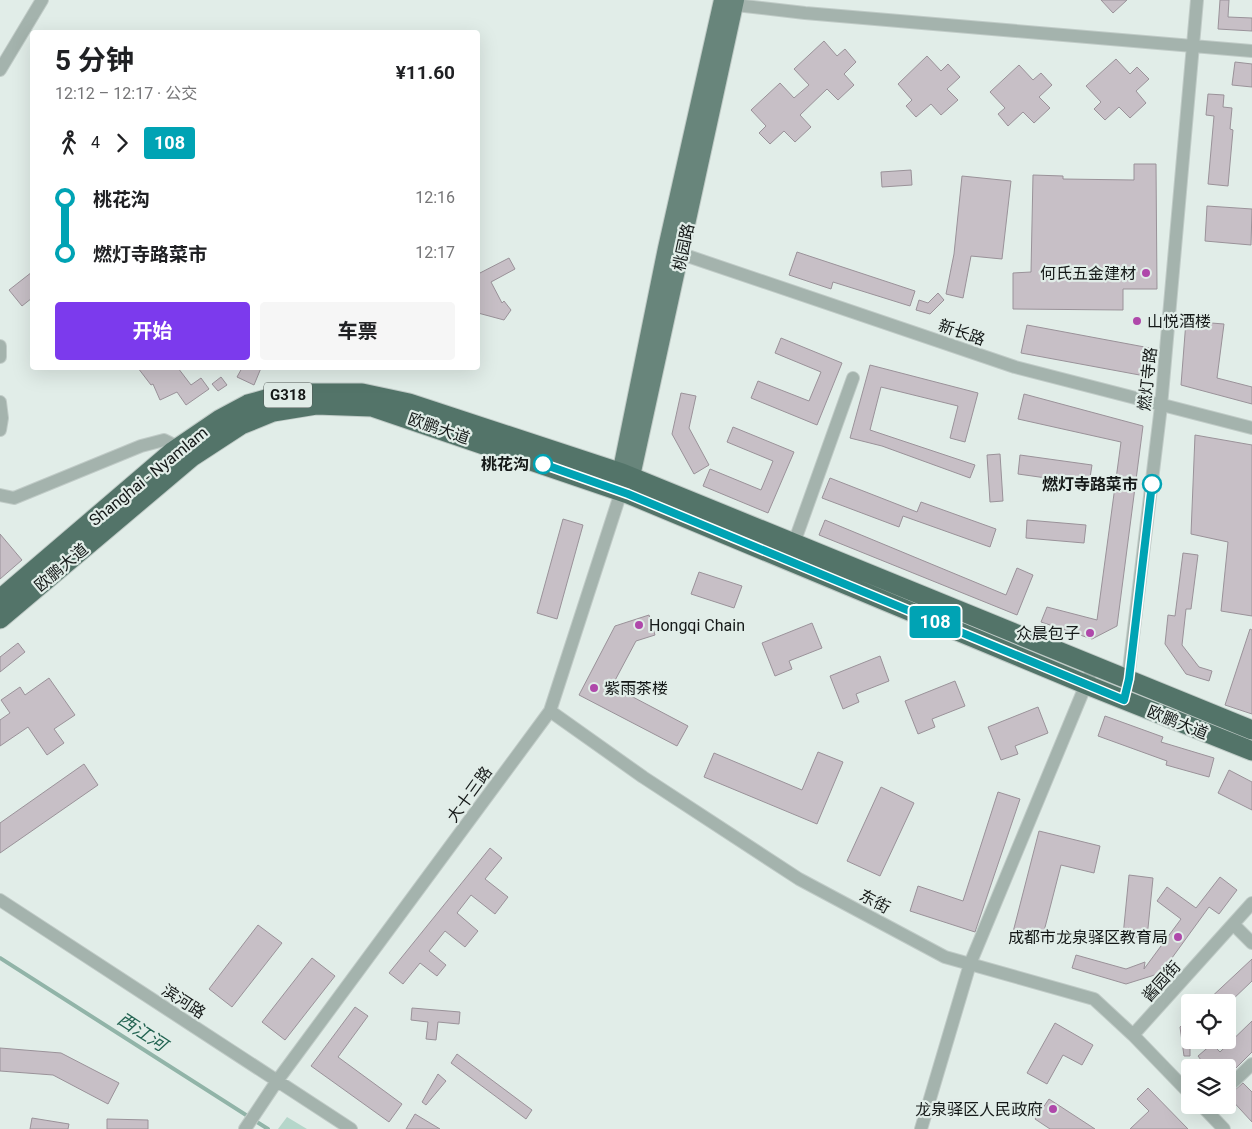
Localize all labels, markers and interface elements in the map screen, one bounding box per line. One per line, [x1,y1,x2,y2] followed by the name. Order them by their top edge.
[55,44,134,77] text: 5 分钟
[396,61,455,84] text: ¥11.60
[55,84,197,103] text: 12:12 – 12:17 · 公交
[55,129,83,157] icon: walk
[108,129,136,157] icon: forward
[154,132,185,153] text: 108
[91,133,100,152] text: 4
[93,188,150,211] text: 桃花沟
[415,188,455,207] text: 12:16
[669,222,698,273] street label: 桃园路
[93,243,207,266] text: 燃灯寺路菜市
[415,243,455,262] text: 12:17
[1040,264,1136,283] place label: 何氏五金建材
[1140,267,1152,279] marker: 何氏五金建材
[55,302,250,360] button: 开始
[260,302,455,360] button: 车票
[1147,312,1211,331] place label: 山悦酒楼
[1131,315,1143,327] marker: 山悦酒楼
[936,316,988,349] street label: 新长路
[1135,346,1160,412] street label: 燃灯寺路
[264,382,312,408] road number: G318
[405,409,472,448] street label: 欧鹏大道
[85,423,211,530] street label: Shanghai - Nyamlam
[533,454,553,474] marker: 桃花沟
[481,455,529,474] place label: 桃花沟
[1142,474,1162,494] marker: 燃灯寺路菜市
[1042,475,1138,494] place label: 燃灯寺路菜市
[31,540,92,595] street label: 欧鹏大道
[906,606,964,638] line badge: 108
[920,611,950,632] text: 108
[649,616,745,635] place label: Hongqi Chain
[633,619,645,631] marker: Hongqi Chain
[1016,624,1080,643] place label: 众晨包子
[1084,627,1096,639] marker: 众晨包子
[604,679,668,698] place label: 紫雨茶楼
[588,682,600,694] marker: 紫雨茶楼
[1145,702,1211,743] street label: 欧鹏大道
[443,763,496,826] street label: 大十三路
[856,886,893,917] street label: 东街
[1008,928,1168,947] place label: 成都市龙泉驿区教育局
[1172,931,1184,943] marker: 成都市龙泉驿区教育局
[1138,957,1184,1006] street label: 酱园街
[158,980,209,1022] street label: 滨河路
[1181,994,1236,1114] map controls
[1181,994,1236,1049] button: locate
[114,1008,173,1057] water label: 西江河
[1181,1059,1236,1114] button: layers
[915,1100,1043,1119] place label: 龙泉驿区人民政府
[1047,1103,1059,1115] marker: 龙泉驿区人民政府

